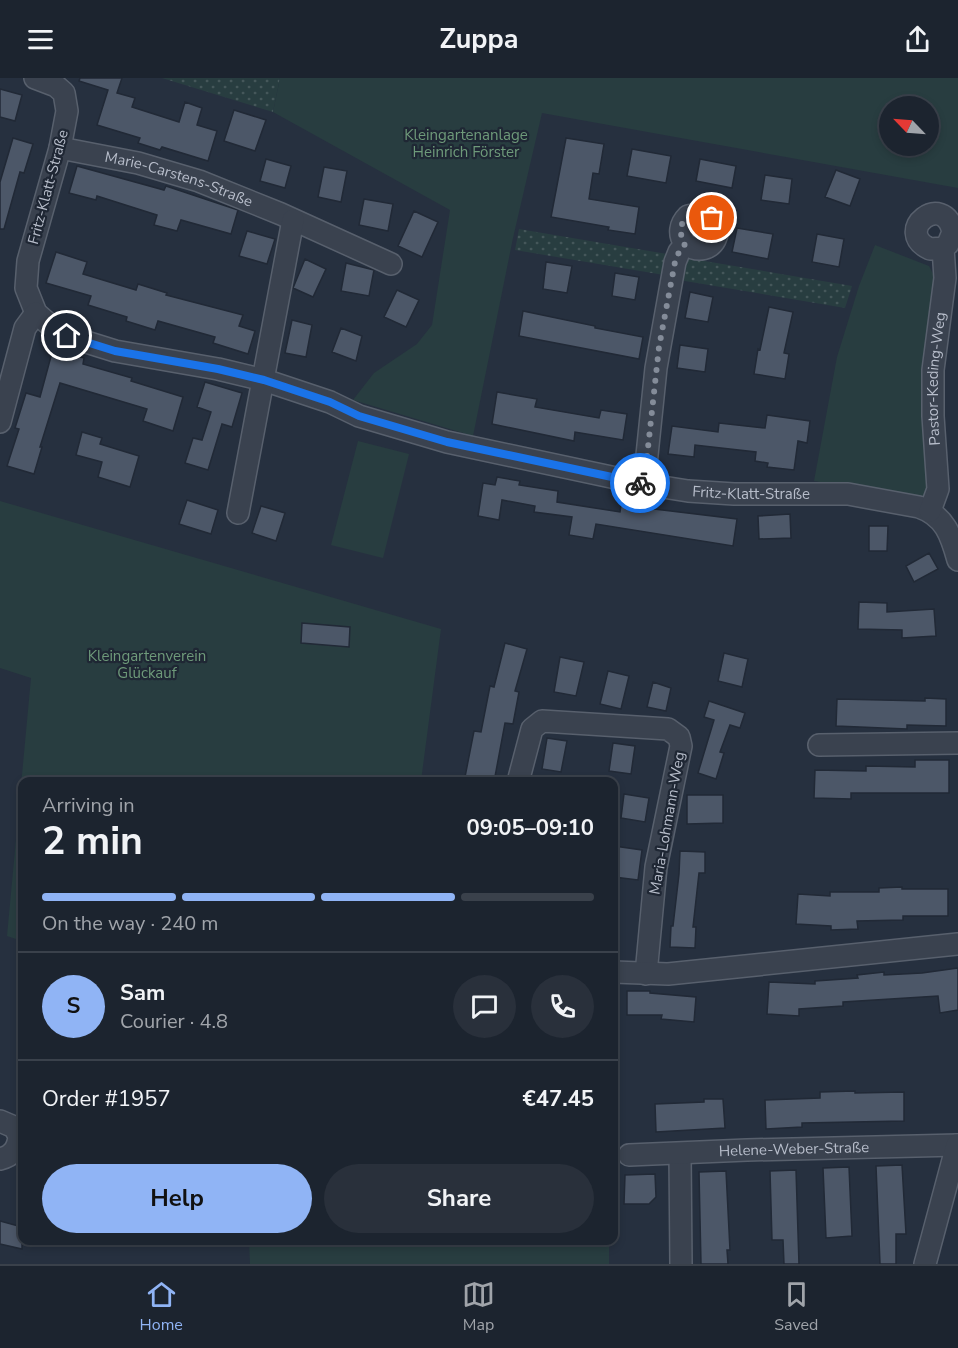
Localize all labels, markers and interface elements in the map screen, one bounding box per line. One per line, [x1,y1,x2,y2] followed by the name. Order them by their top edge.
[440,21,518,58] text: Zuppa
[24,23,57,56] icon: menu
[901,23,934,56] icon: share
[879,96,939,156] north arrow
[879,96,939,156] map controls
[404,125,528,162] park label: Kleingartenanlage Heinrich Förster
[23,128,73,246] street label: Fritz-Klatt-Straße
[103,147,256,212] street label: Marie-Carstens-Straße
[686,192,737,243] pin
[695,201,728,234] icon: bag
[41,310,92,361] pin
[923,311,950,446] street label: Pastor-Keding-Weg
[50,319,83,352] icon: home
[610,453,670,513] courier
[624,467,657,500] icon: bike
[692,481,810,504] street label: Fritz-Klatt-Straße
[88,646,206,683] park label: Kleingartenverein Glückauf
[645,750,689,896] street label: Maria-Lohmann-Weg
[42,792,135,819] text: Arriving in
[466,813,594,843] text: 09:05–09:10
[42,815,143,868] text: 2 min
[42,910,218,937] text: On the way · 240 m
[453,975,516,1038] button: chat
[531,975,594,1038] button: phone
[120,978,165,1008] text: Sam
[67,991,80,1021] text: S
[120,1008,228,1035] text: Courier · 4.8
[42,1084,171,1114] text: Order #1957
[523,1084,594,1114] text: €47.45
[718,1137,869,1161] street label: Helene-Weber-Straße
[42,1164,312,1233] button: Help
[324,1164,594,1233] button: Share
[140,1278,183,1336] tab: Home
[462,1278,495,1336] tab: Map
[774,1278,818,1336] tab: Saved

